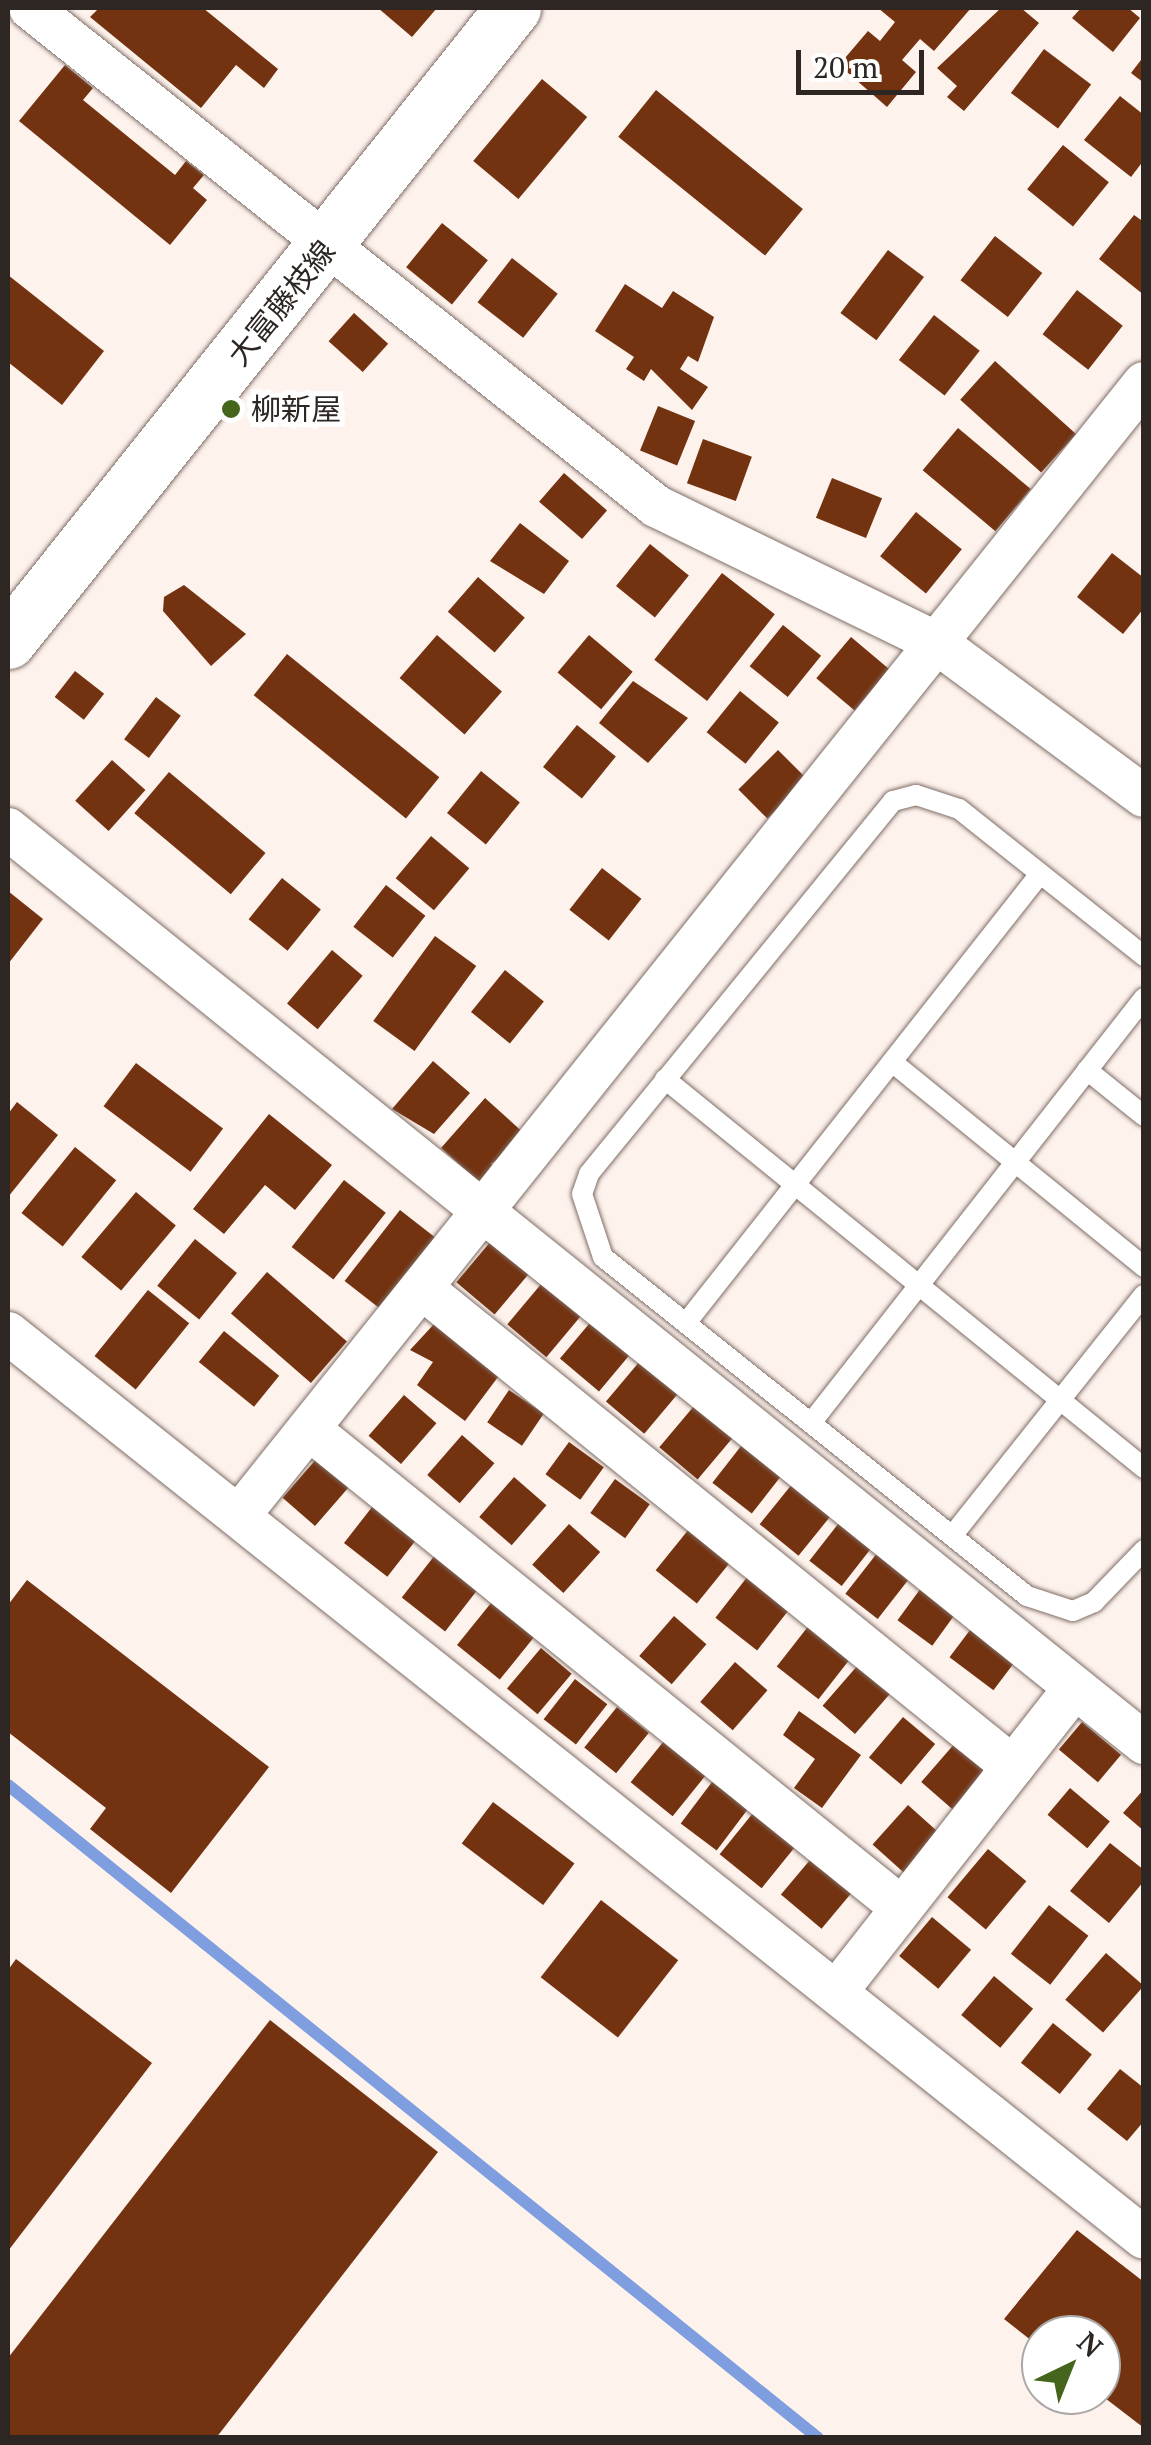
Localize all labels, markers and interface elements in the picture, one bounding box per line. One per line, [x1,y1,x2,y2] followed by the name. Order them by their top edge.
[801,30,928,92] scale bar
[813,47,878,87] text: 20 m
[220,233,342,373] street label: 大富藤枝線
[251,391,341,427] place label: 柳新屋
[220,398,242,420] marker: 柳新屋
[1021,2315,1121,2415] north arrow
[1070,2323,1111,2365] text: N

